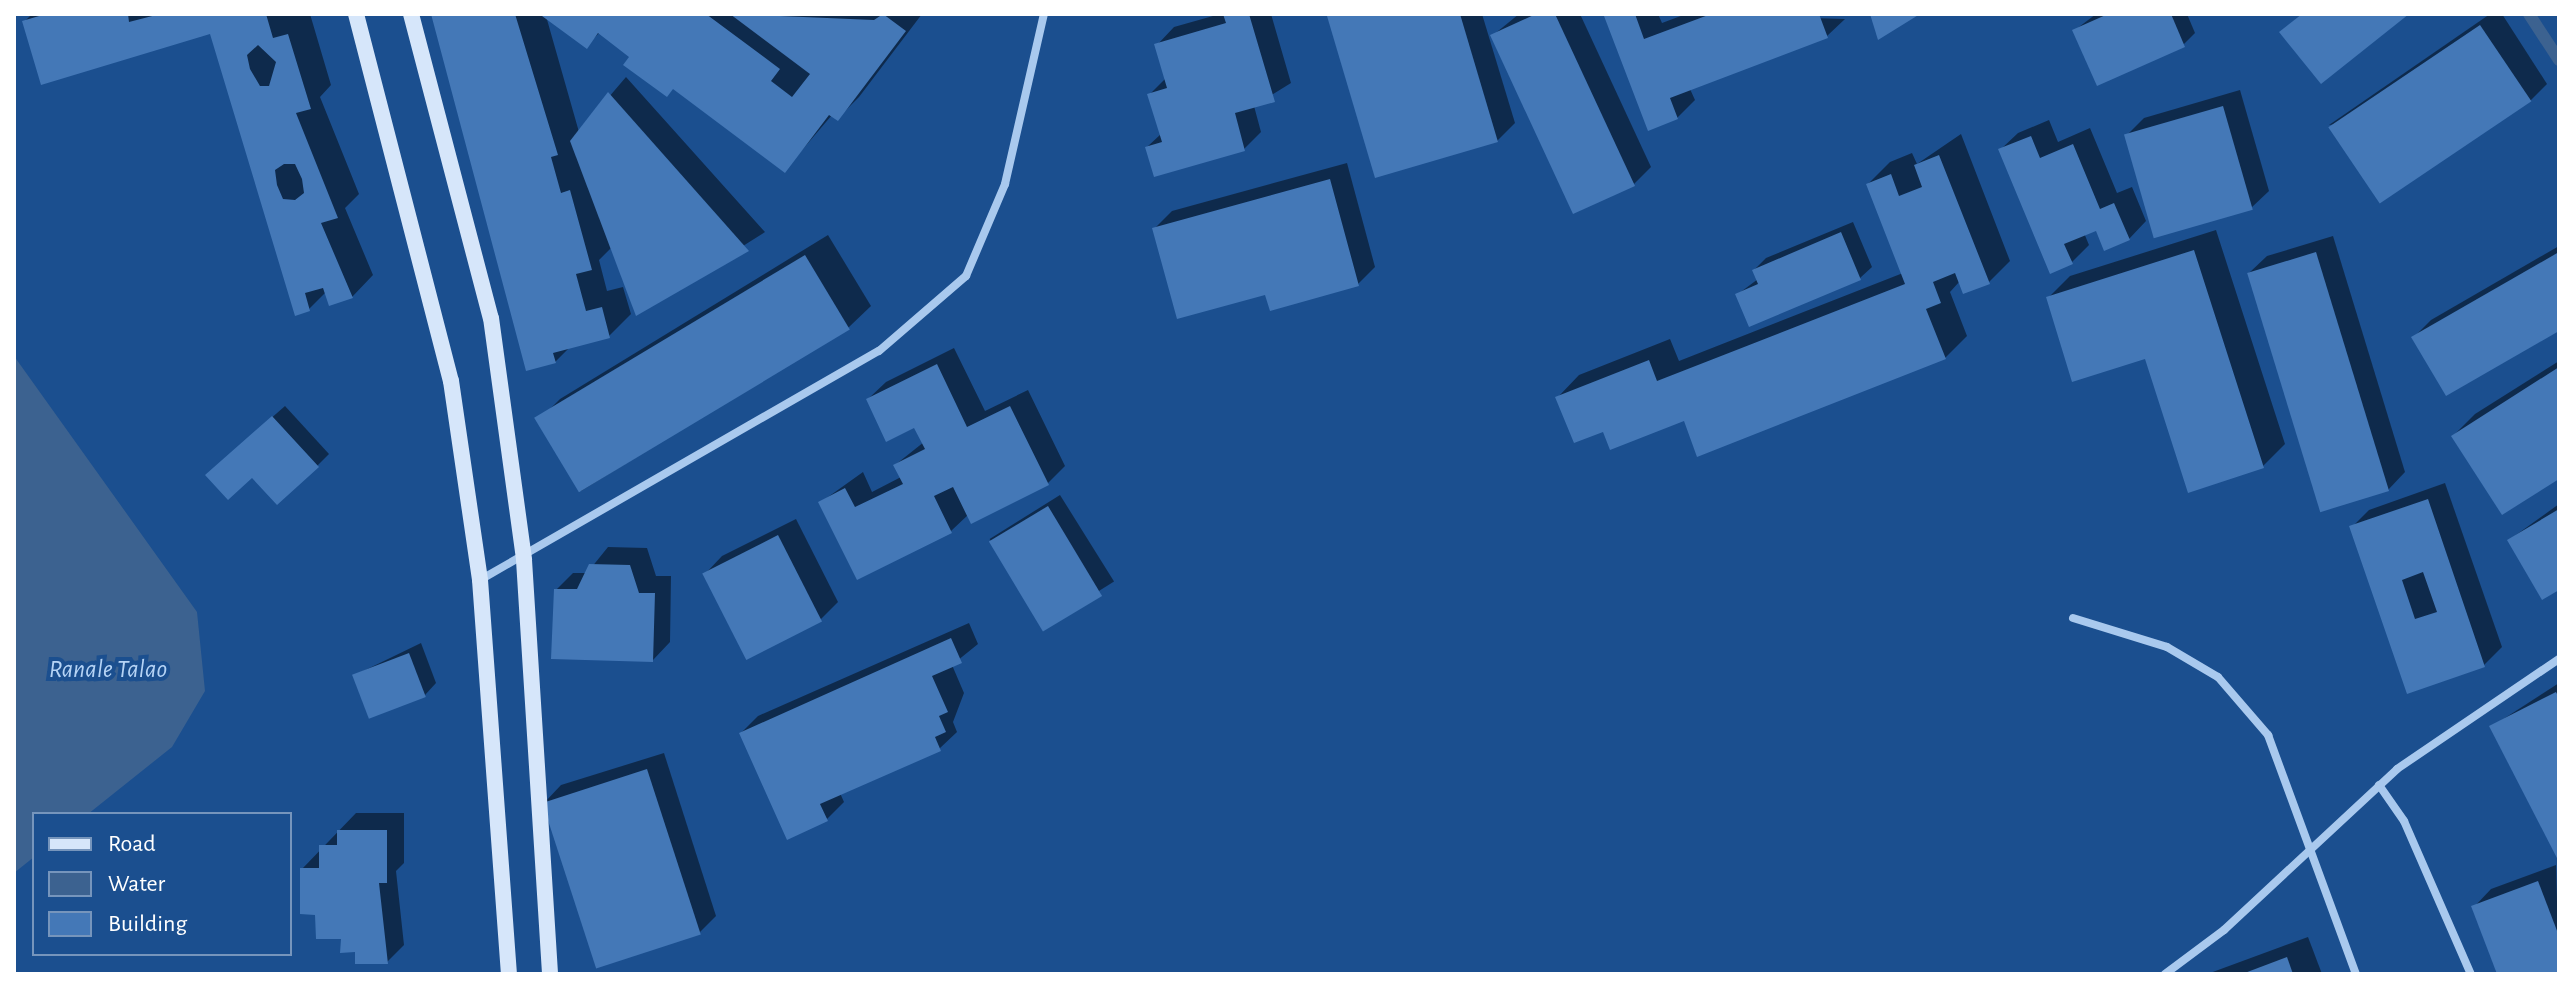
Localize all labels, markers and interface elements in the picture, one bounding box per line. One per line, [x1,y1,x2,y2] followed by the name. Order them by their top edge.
[49,654,167,686] water label: Ranale Talao
[32,812,292,956] legend
[108,832,156,856] text: Road
[108,872,165,896] text: Water
[108,912,187,936] text: Building

